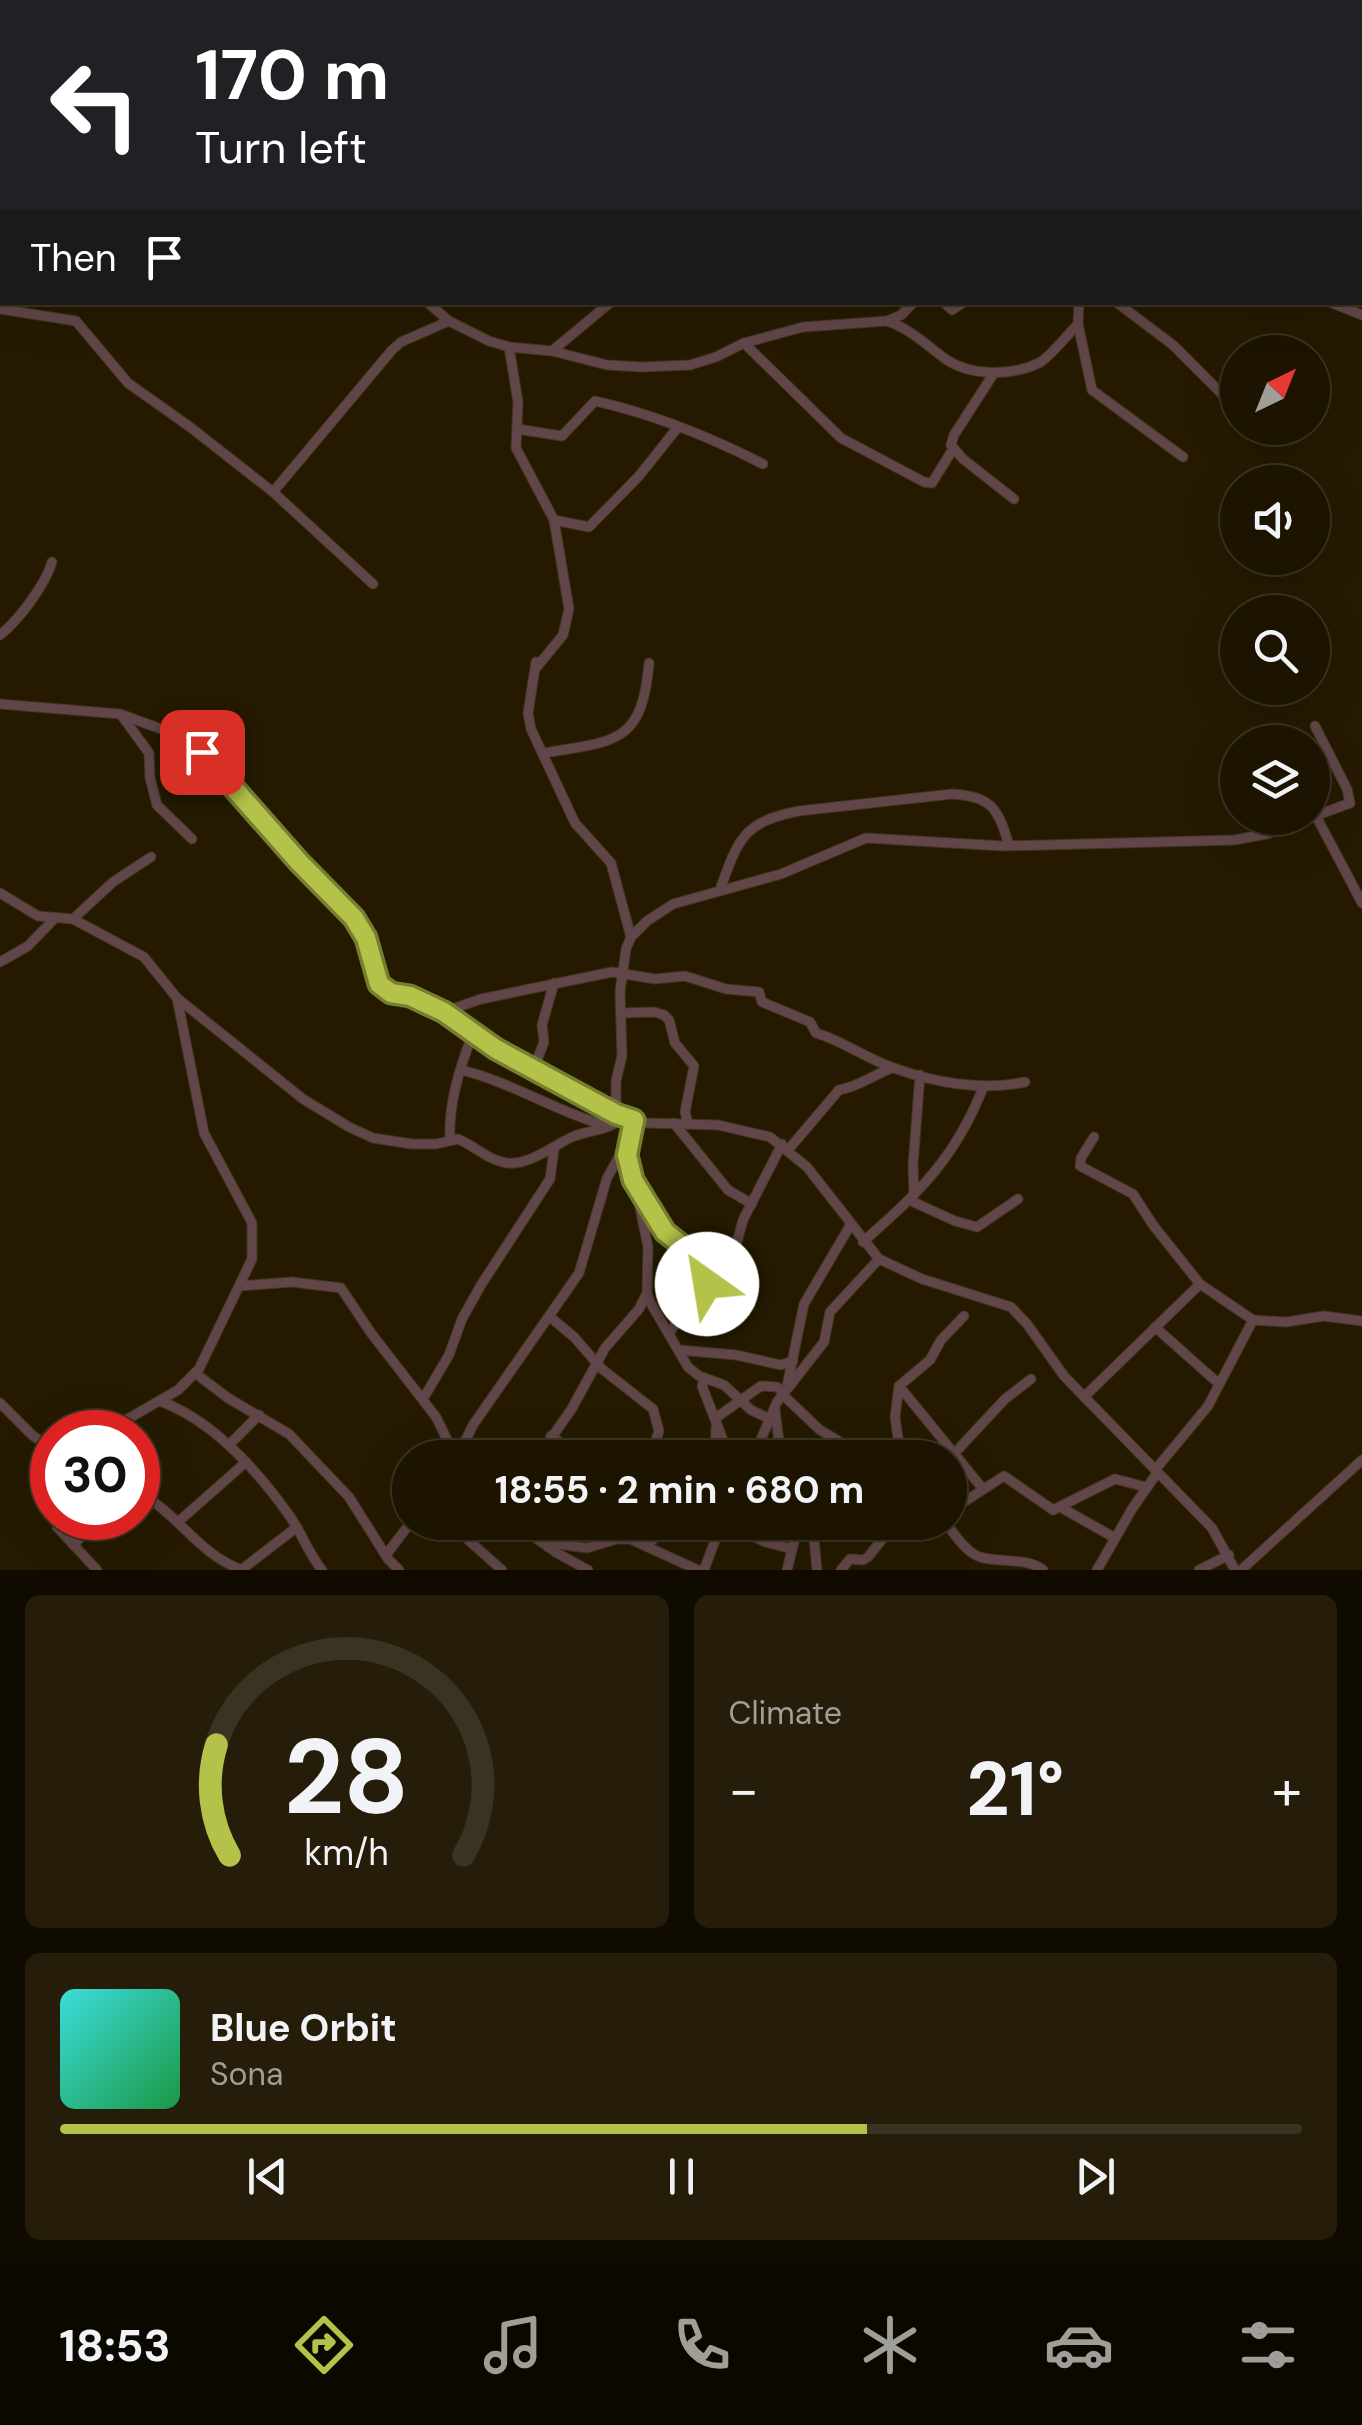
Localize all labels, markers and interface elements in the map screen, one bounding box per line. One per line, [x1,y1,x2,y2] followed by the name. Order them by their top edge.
[195,30,389,121] text: 170 m
[30,40,160,170] icon: left
[195,118,367,177] text: Turn left
[137,230,192,285] icon: arrive
[30,233,117,283] text: Then
[1220,335,1330,445] north arrow
[1220,335,1330,835] map controls
[1220,465,1330,575] button: sound
[1220,595,1330,705] button: search
[160,710,245,795] pin
[175,725,230,780] icon: arrive
[1220,725,1330,835] button: layers
[655,1232,759,1336] position arrow
[30,1410,160,1540] speed limit sign: 30
[495,1465,864,1515] text: 18:55 · 2 min · 680 m
[729,1692,842,1734] text: Climate
[284,1710,409,1845] text: 28
[966,1741,1064,1838] text: 21°
[729,1754,759,1826] text: −
[1272,1754,1302,1826] text: +
[305,1830,389,1876] text: km/h
[210,2003,397,2053] text: Blue Orbit
[210,2053,283,2095] text: Sona
[240,2149,295,2204] icon: previous
[654,2149,709,2204] icon: pause
[1068,2149,1123,2204] icon: next
[289,2310,359,2380] icon: directions
[478,2310,548,2380] icon: music
[667,2310,737,2380] icon: phone
[855,2310,925,2380] icon: climate
[1044,2310,1114,2380] icon: car
[1233,2310,1303,2380] icon: filters
[59,2316,171,2375] text: 18:53

